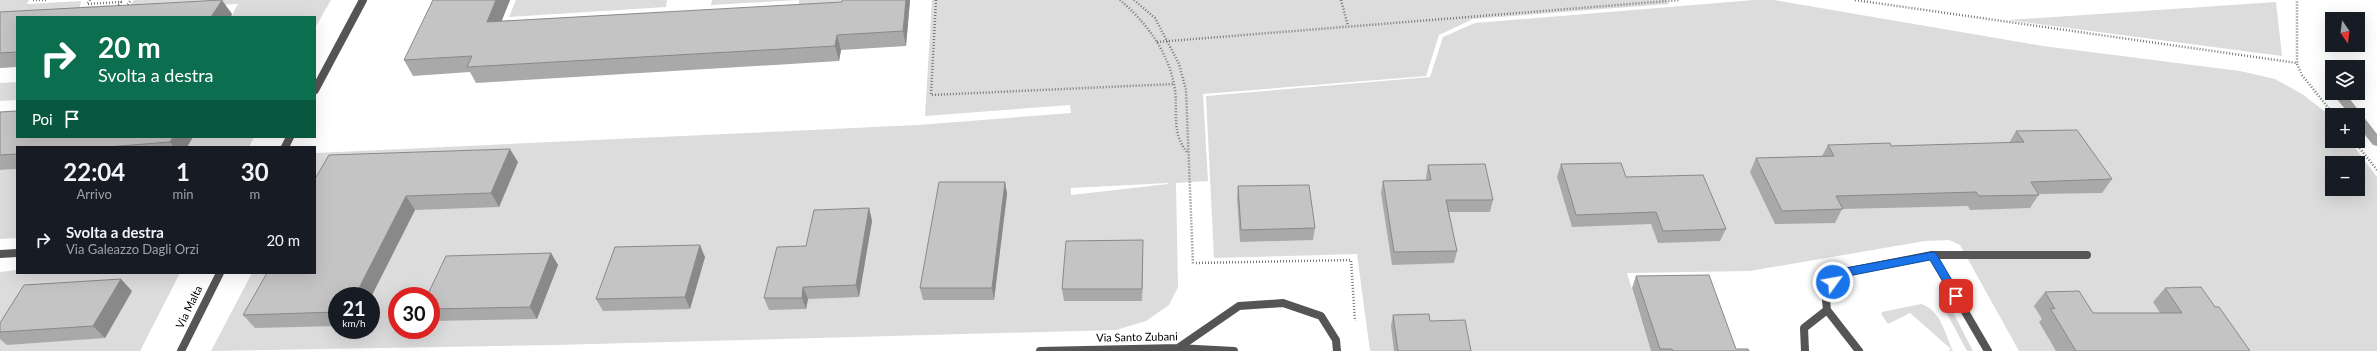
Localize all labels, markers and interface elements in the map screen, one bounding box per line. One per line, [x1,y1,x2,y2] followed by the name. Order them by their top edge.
[2325,12,2365,52] north arrow
[2325,12,2365,196] map controls
[98,30,161,64] text: 20 m
[32,32,84,84] icon: right
[2325,60,2365,100] button: layers
[98,64,214,86] text: Svolta a destra
[61,108,83,130] icon: arrive
[2325,108,2365,148] button: +
[32,110,53,128] text: Poi
[2325,156,2365,196] button: −
[63,157,125,186] text: 22:04
[176,157,190,186] text: 1
[241,157,269,186] text: 30
[77,186,112,202] text: Arrivo
[172,186,194,202] text: min
[249,186,260,202] text: m
[66,223,164,241] text: Svolta a destra
[32,229,54,251] icon: right
[266,231,300,249] text: 20 m
[66,241,199,257] text: Via Galeazzo Dagli Orzi
[1812,261,1854,303] position arrow
[1939,279,1973,313] pin
[173,283,204,330] street label: Via Malta
[1945,285,1967,307] icon: arrive
[388,287,440,339] speed limit sign: 30
[342,296,366,320] text: 21
[342,317,366,329] text: km/h
[1096,329,1178,344] street label: Via Santo Zubani

